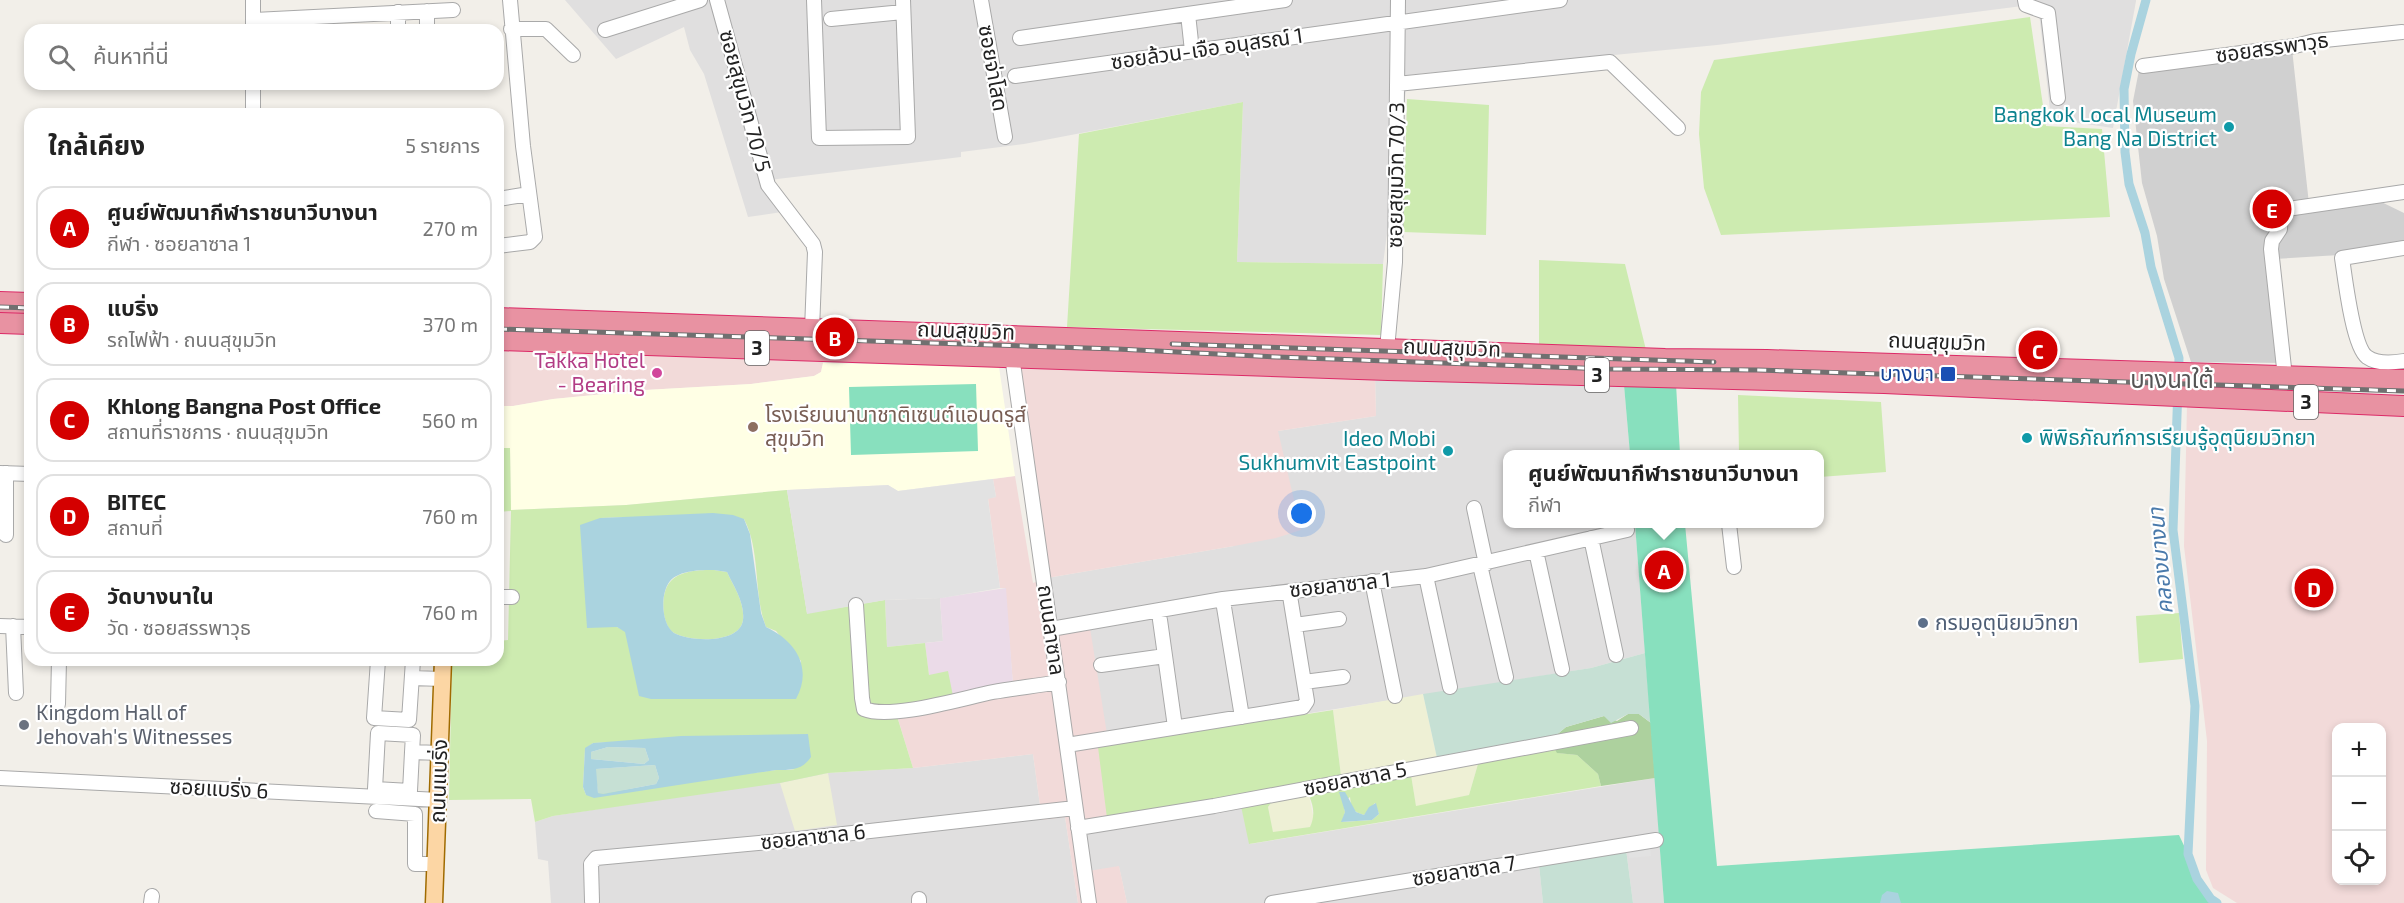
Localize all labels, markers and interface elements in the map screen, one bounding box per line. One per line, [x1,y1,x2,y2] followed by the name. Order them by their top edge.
[1109,22,1305,75] street label: ซอยล้วน-เจือ อนุสรณ์ 1
[975,23,1014,113] street label: ซอยจ่าโสด
[24,24,504,90] search box
[2214,26,2330,69] street label: ซอยสรรพาวุธ
[714,27,777,175] street label: ซอยสุขุมวิท 70/5
[45,41,78,74] icon: search
[93,42,169,68] text: ค้นหาที่นี่
[1993,101,2217,150] place label: Bangkok Local Museum Bang Na District
[1381,102,1410,248] street label: ซอยสุขุมวิท 70/3
[2222,120,2236,134] marker: Bangkok Local Museum Bang Na District
[48,129,145,160] text: ใกล้เคียง
[405,133,480,157] text: 5 รายการ
[2252,186,2292,232] pin: E
[107,198,378,224] text: ศูนย์พัฒนากีฬาราชนาวีบางนา
[63,216,76,240] text: A
[422,216,478,240] text: 270 m
[107,231,251,255] text: กีฬา · ซอยลาซาล 1
[107,294,159,320] text: แบริ่ง
[63,312,76,336] text: B
[423,312,478,336] text: 370 m
[816,314,854,360] pin: B
[917,315,1015,346] street label: ถนนสุขุมวิท
[1888,326,1986,357] street label: ถนนสุขุมวิท
[107,327,277,351] text: รถไฟฟ้า · ถนนสุขุมวิท
[2018,328,2058,372] pin: C
[745,331,769,365] road number: 3
[1403,332,1501,363] street label: ถนนสุขุมวิท
[534,347,646,396] place label: Takka Hotel - Bearing
[1585,358,1609,392] road number: 3
[1880,360,1934,385] place label: บางนา
[2130,364,2214,393] district label: บางนาใต้
[1939,365,1957,383] marker: บางนา
[650,366,664,380] marker: Takka Hotel - Bearing
[2294,385,2318,419] road number: 3
[107,392,381,418] text: Khlong Bangna Post Office
[765,401,1026,452] place label: โรงเรียนนานาชาติเซนต์แอนดรูส์ สุขุมวิท
[64,408,75,432] text: C
[422,408,478,432] text: 560 m
[107,419,329,443] text: สถานที่ราชการ · ถนนสุขุมวิท
[746,420,760,434] marker: โรงเรียนนานาชาติเซนต์แอนดรูส์ สุขุมวิท
[2039,424,2316,451] place label: พิพิธภัณฑ์การเรียนรู้อุตุนิยมวิทยา
[1238,425,1436,474] place label: Ideo Mobi Sukhumvit Eastpoint
[2020,431,2034,445] marker: พิพิธภัณฑ์การเรียนรู้อุตุนิยมวิทยา
[1441,444,1455,458] marker: Ideo Mobi Sukhumvit Eastpoint
[1503,450,1824,528] popup
[1528,459,1799,485] text: ศูนย์พัฒนากีฬาราชนาวีบางนา
[107,488,166,514] text: BITEC
[1528,492,1562,516] text: กีฬา
[1287,499,1316,528] your location
[63,504,76,528] text: D
[422,504,478,528] text: 760 m
[2141,506,2177,616] water label: คลองบางนา
[107,515,163,539] text: สถานที่
[1644,548,1684,592] pin: A
[1288,566,1392,601] street label: ซอยลาซาล 1
[2294,566,2334,610] pin: D
[107,582,214,608] text: วัดบางนาใน
[1034,583,1071,677] street label: ถนนลาซาล
[64,600,75,624] text: E
[422,600,478,624] text: 760 m
[1935,609,2079,636] place label: กรมอุตุนิยมวิทยา
[107,615,251,639] text: วัด · ซอยสรรพาวุธ
[1916,616,1930,630] marker: กรมอุตุนิยมวิทยา
[36,699,232,748] place label: Kingdom Hall of Jehovah's Witnesses
[17,718,31,732] marker: Kingdom Hall of Jehovah's Witnesses
[2332,723,2386,885] map controls
[2332,723,2386,777] button: +
[424,738,451,824] street label: ถนนแบริ่ง
[1301,755,1409,800] street label: ซอยลาซาล 5
[169,772,269,803] street label: ซอยแบริ่ง 6
[2332,777,2386,831] button: −
[759,818,867,853] street label: ซอยลาซาล 6
[2332,831,2386,885] button: locate
[1410,849,1517,890] street label: ซอยลาซาล 7

